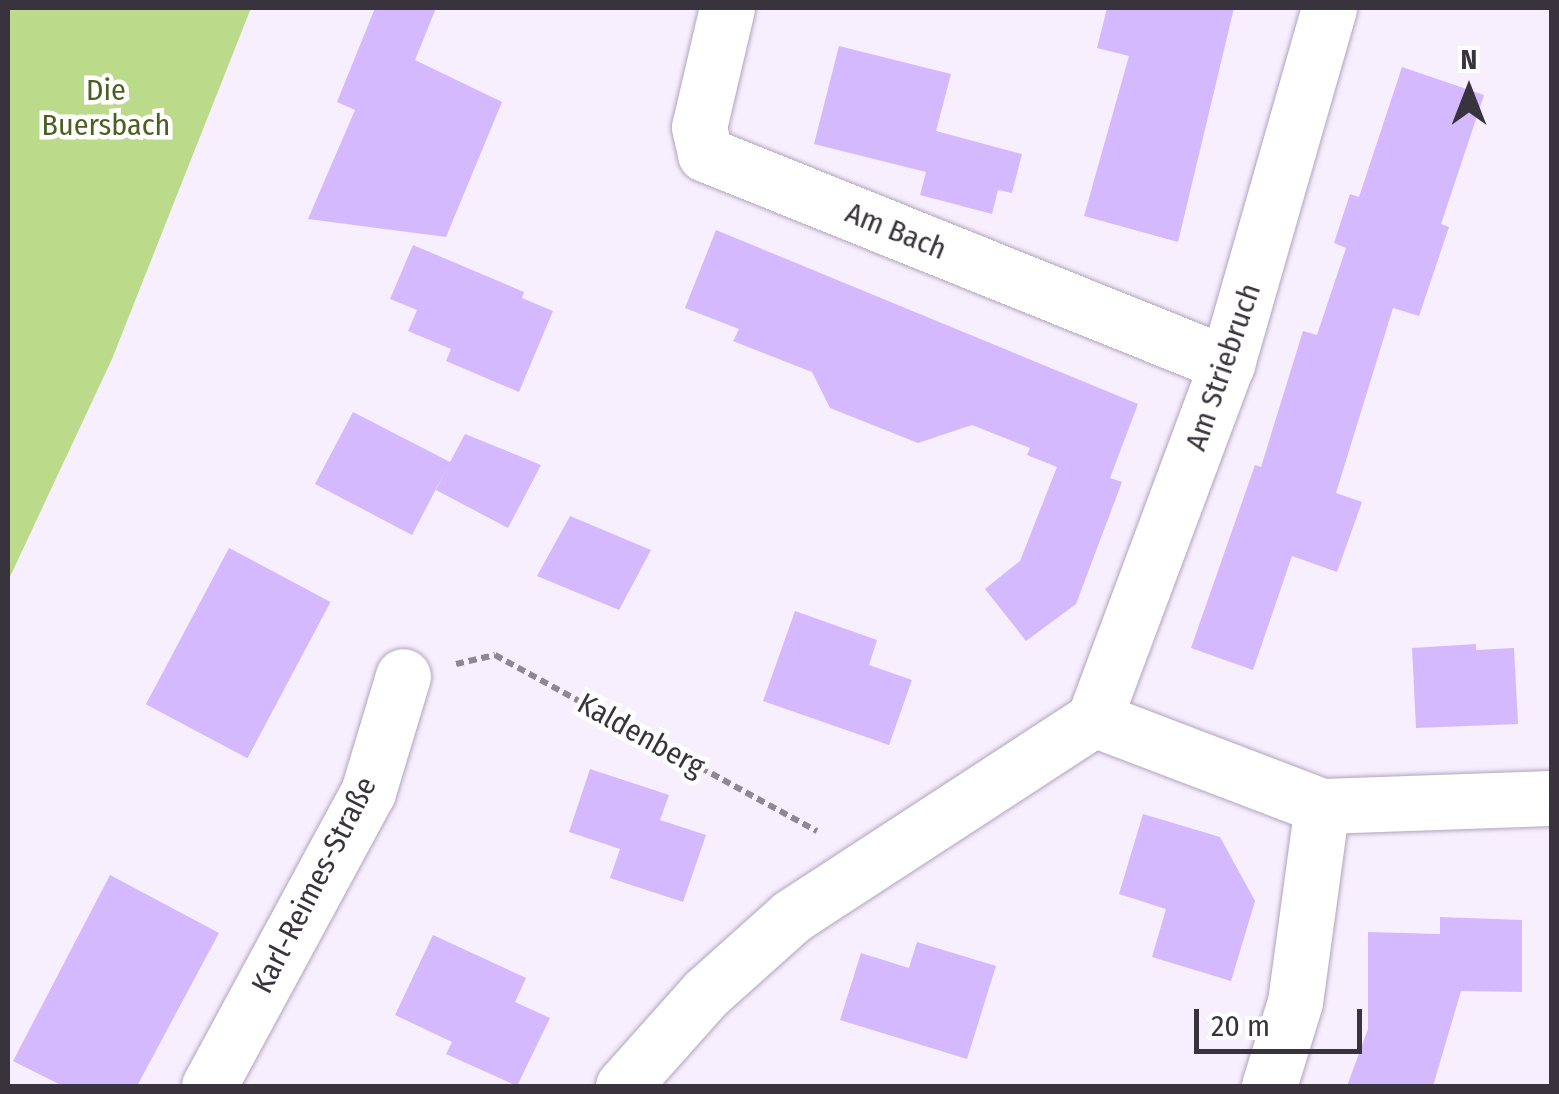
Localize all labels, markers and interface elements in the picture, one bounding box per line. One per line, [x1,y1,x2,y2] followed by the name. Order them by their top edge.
[1419,40,1519,140] north arrow
[1461,43,1477,76] text: N
[42,72,170,142] park label: Die Buersbach
[840,195,952,267] street label: Am Bach
[1178,279,1268,455] street label: Am Striebruch
[571,685,711,785] street label: Kaldenberg
[244,771,384,999] street label: Karl-Reimes-Straße
[1199,989,1366,1051] scale bar
[1211,1008,1270,1044] text: 20 m

